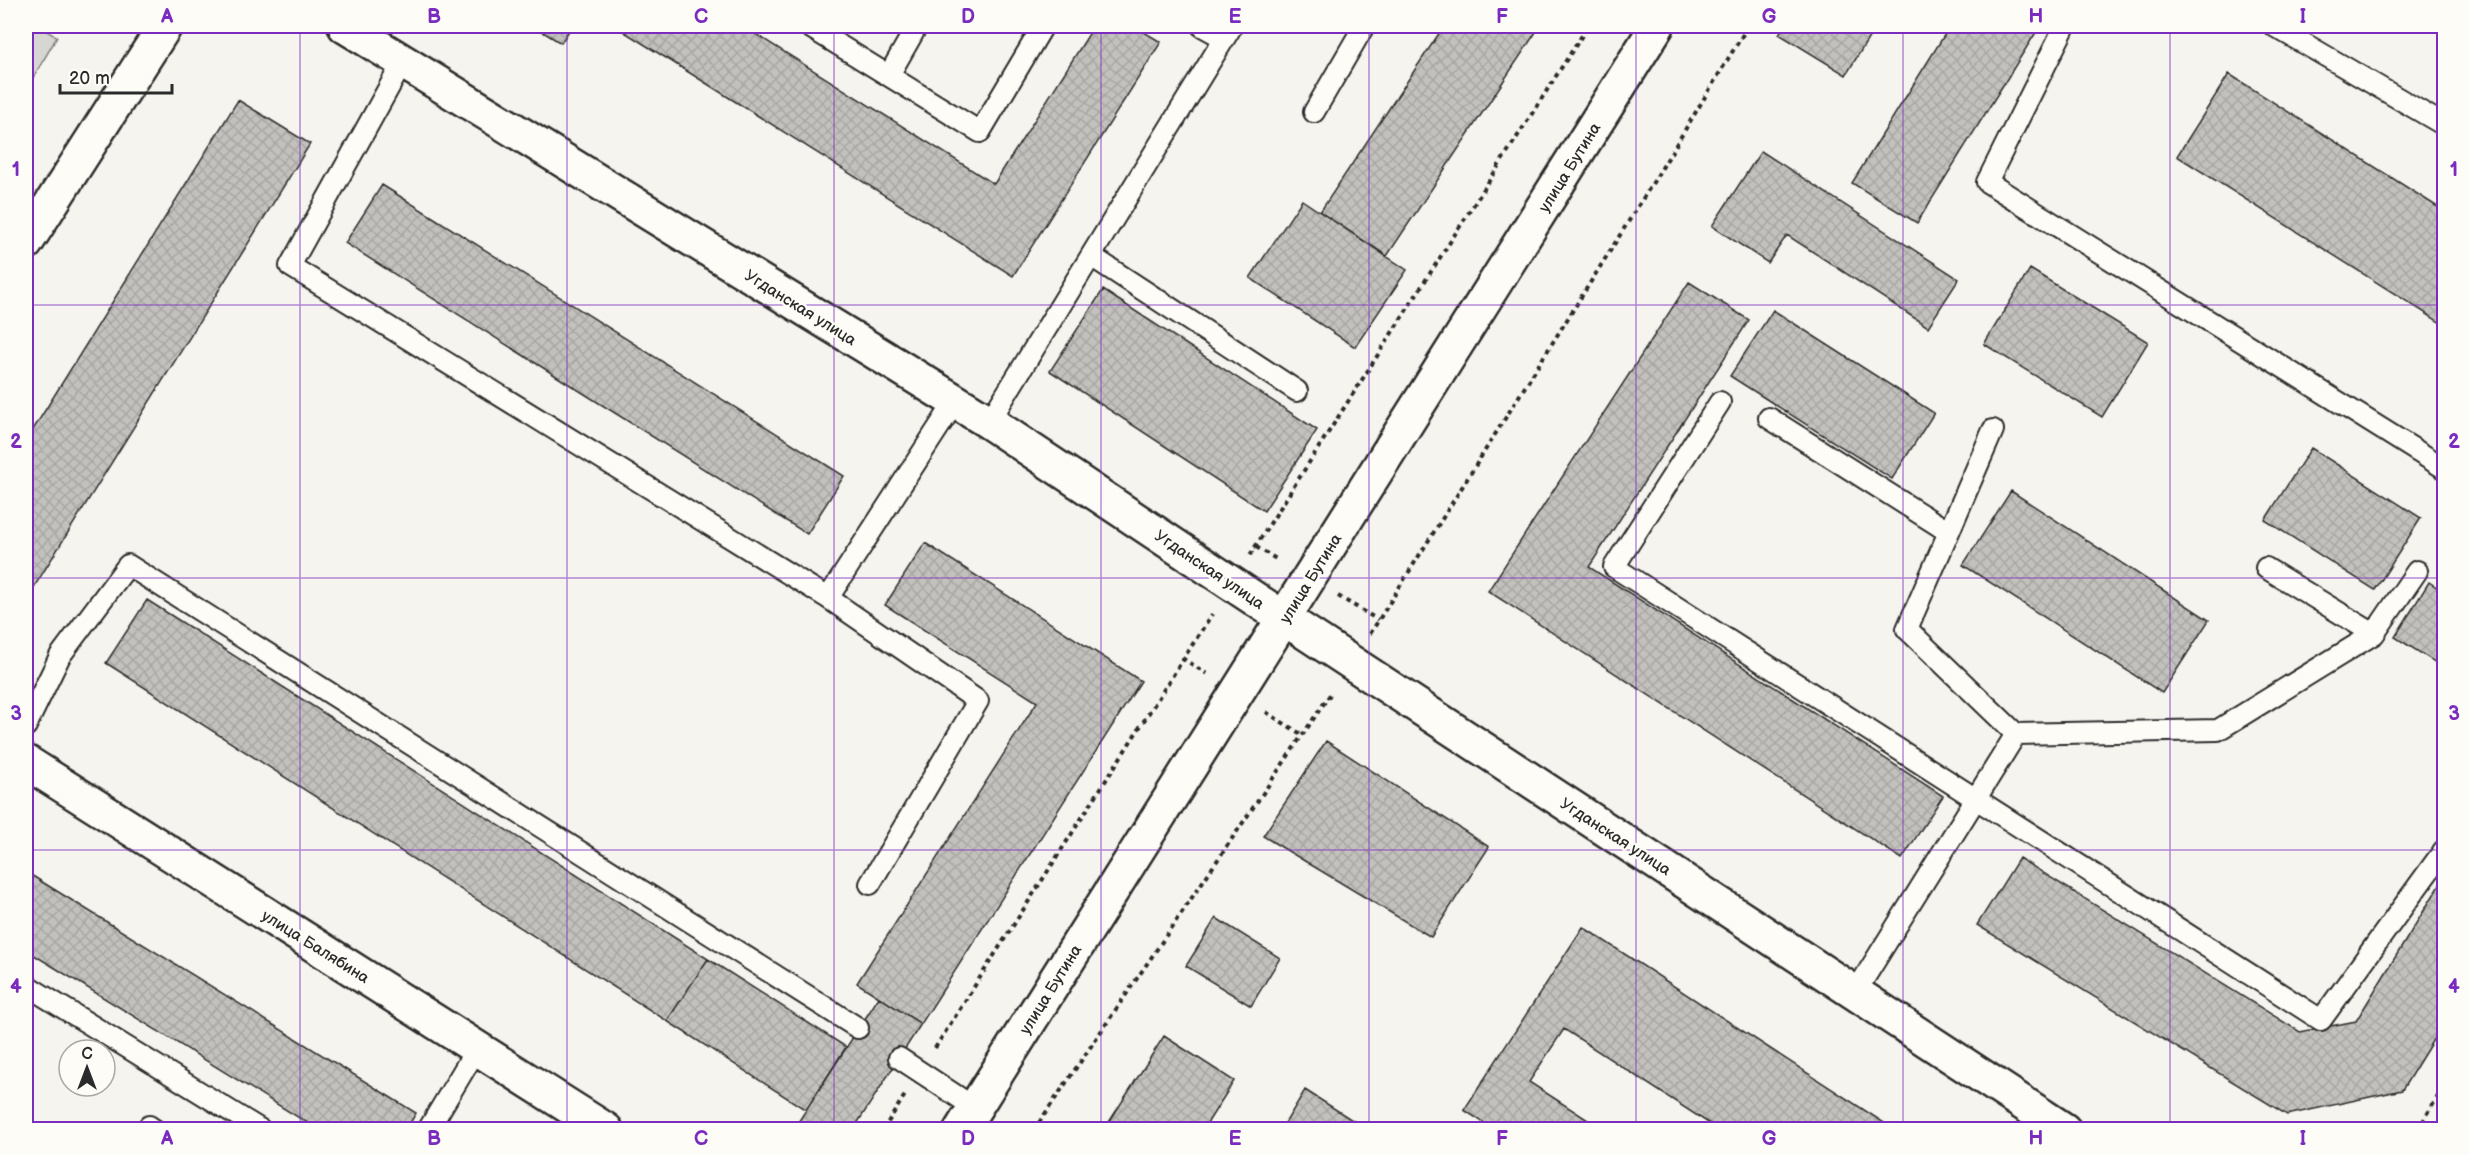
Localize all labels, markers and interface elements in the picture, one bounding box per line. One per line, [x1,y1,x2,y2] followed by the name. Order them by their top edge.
[160,5,174,29] text: A
[427,5,441,29] text: B
[694,5,708,29] text: C
[961,5,975,29] text: D
[1229,5,1242,29] text: E
[1496,5,1508,29] text: F
[1762,5,1777,29] text: G
[2029,5,2043,29] text: H
[2300,5,2306,29] text: I
[60,57,172,95] scale bar
[69,68,110,89] text: 20 m
[1535,119,1606,216] street label: улица Бутина
[12,158,20,182] text: 1
[2450,158,2458,182] text: 1
[741,266,860,351] street label: Угданская улица
[10,430,22,454] text: 2
[2448,430,2460,454] text: 2
[1151,527,1268,614] street label: Угданская улица
[1276,530,1347,627] street label: улица Бутина
[10,702,22,726] text: 3
[2448,702,2460,726] text: 3
[1556,794,1674,880] street label: Угданская улица
[258,907,373,988] street label: улица Балябина
[1016,941,1087,1038] street label: улица Бутина
[10,975,22,999] text: 4
[2448,975,2460,999] text: 4
[57,1038,117,1098] north arrow
[81,1045,93,1064] text: С
[160,1127,174,1151] text: A
[427,1127,441,1151] text: B
[694,1127,708,1151] text: C
[961,1127,975,1151] text: D
[1229,1127,1242,1151] text: E
[1496,1127,1508,1151] text: F
[1762,1127,1777,1151] text: G
[2029,1127,2043,1151] text: H
[2300,1127,2306,1151] text: I

